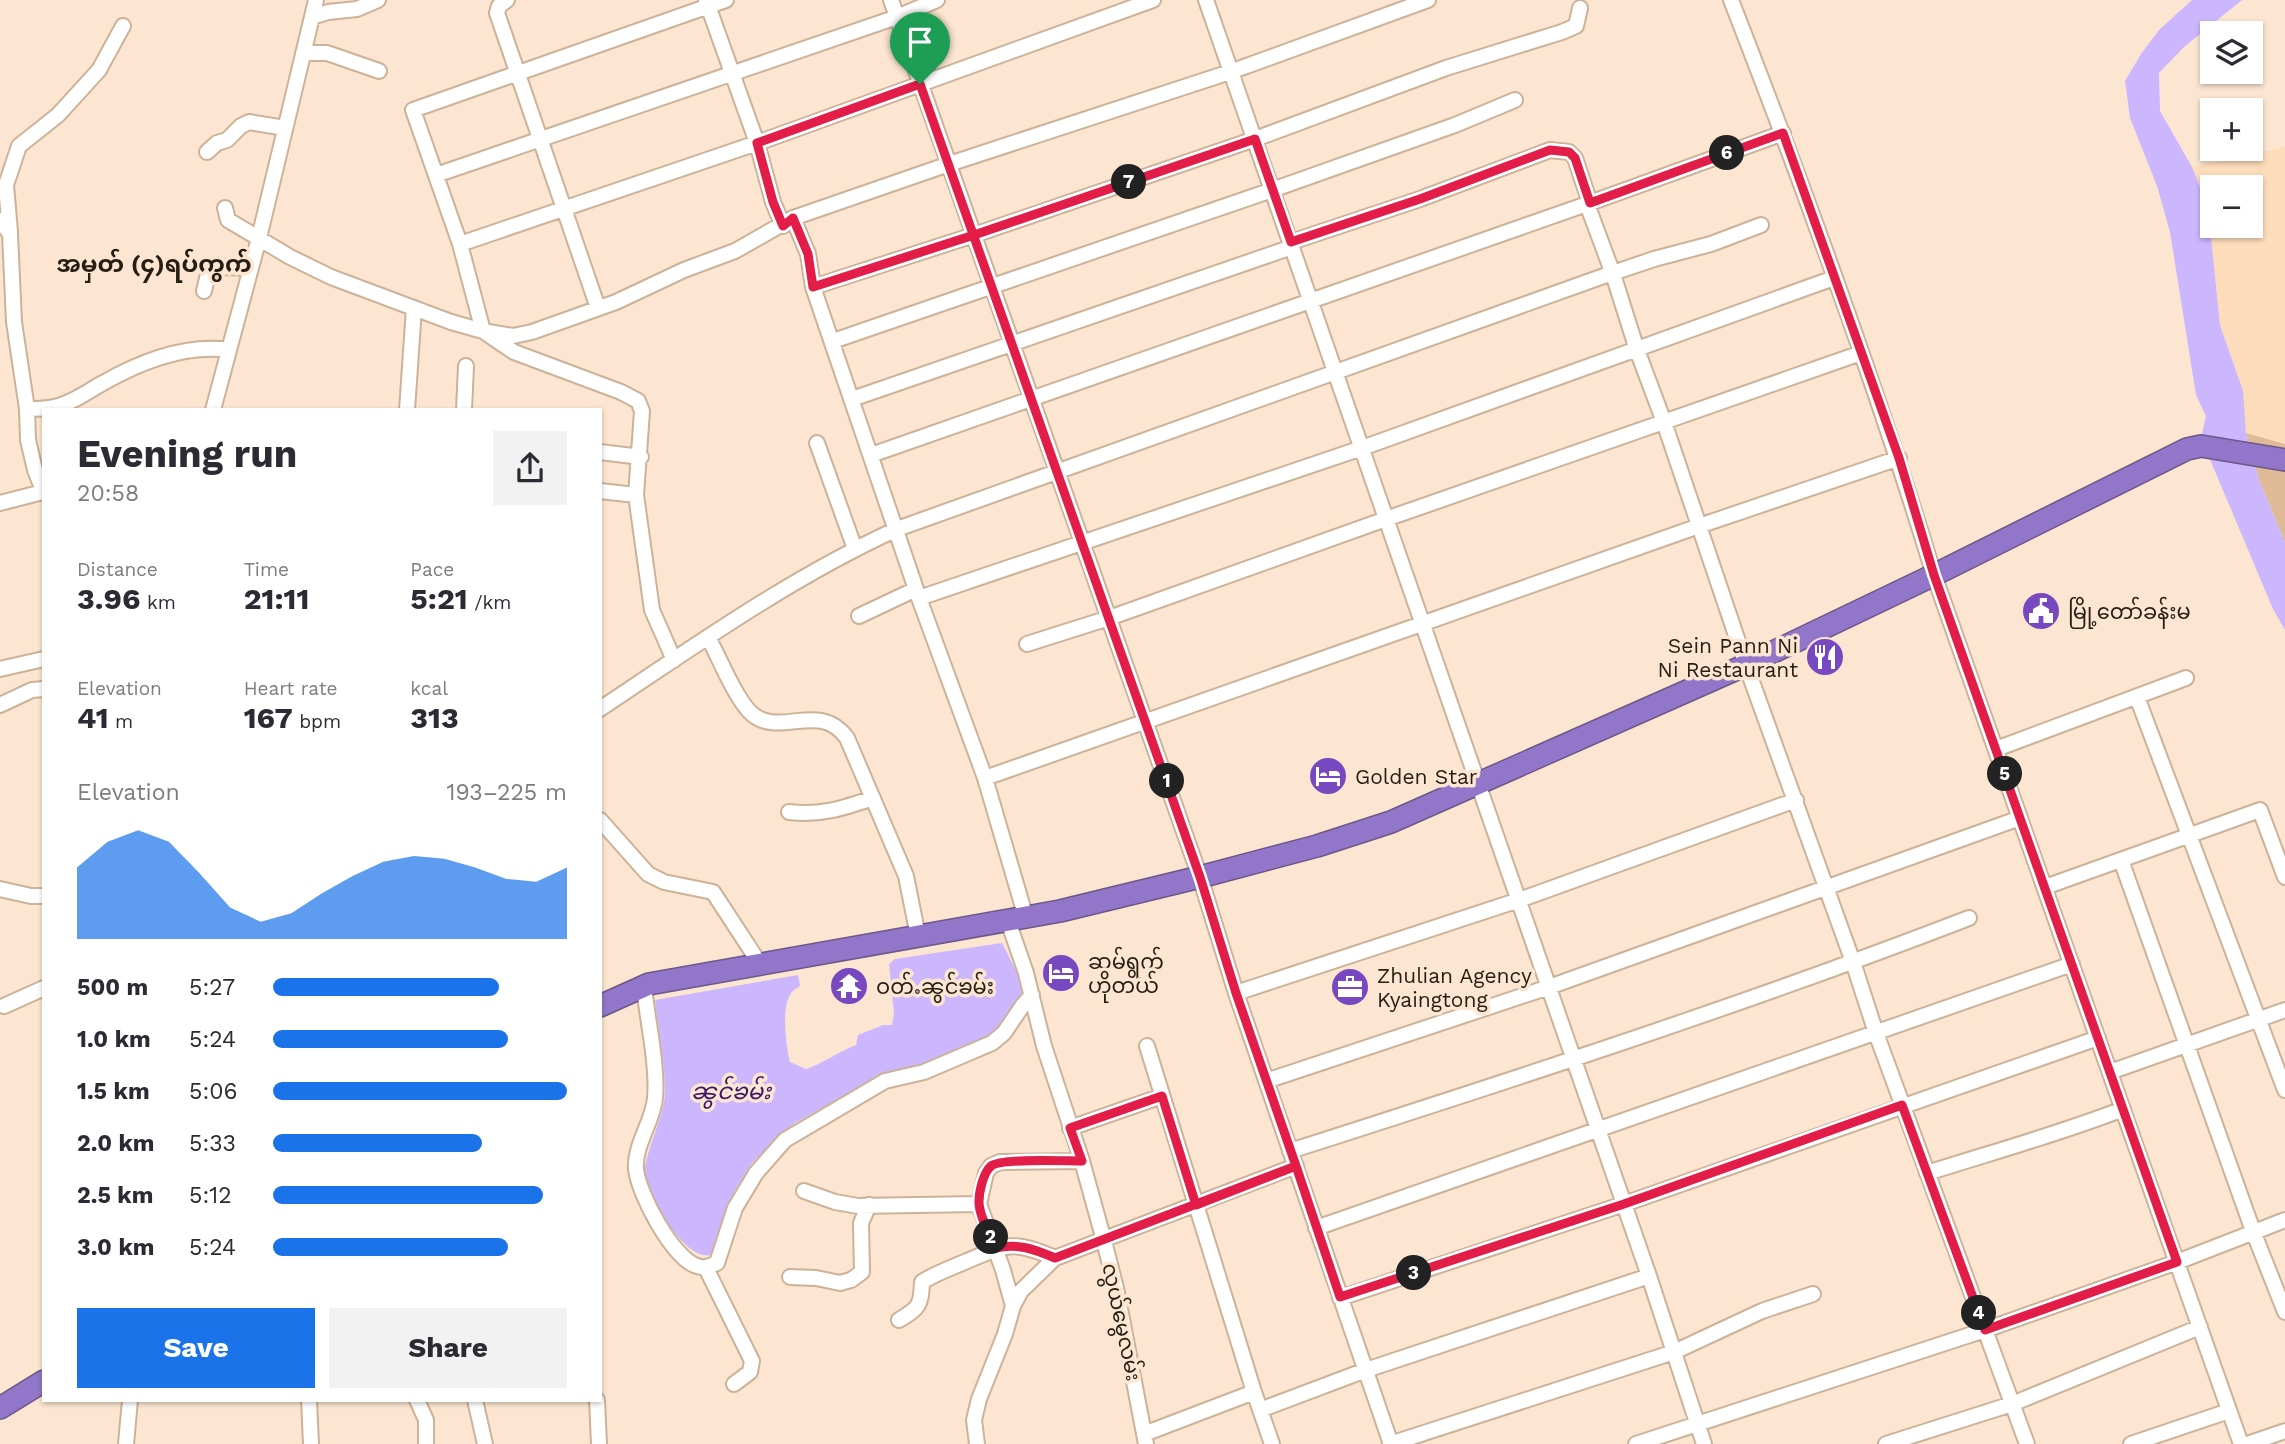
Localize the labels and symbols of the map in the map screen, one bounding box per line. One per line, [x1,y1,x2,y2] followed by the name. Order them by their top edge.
[890,12.0,950,84] pin
[1710,136,1744,170] pin: 6
[1112,164,1146,200] pin: 7
[56,248,252,283] district label: အမှတ် (၄)ရပ်ကွက်
[2020,590,2062,632] public building icon: မြို့တော်ခန်းမ
[2068,596,2191,629] place label: မြို့တော်ခန်းမ
[1658,633,1798,682] place label: Sein Pann Ni Ni Restaurant
[1804,636,1846,678] restaurant icon: Sein Pann Ni Ni Restaurant
[1307,755,1349,797] hotel icon: Golden Star
[1988,756,2022,792] pin: 5
[1150,764,1184,798] pin: 1
[1355,764,1478,789] place label: Golden Star
[1088,946,1164,1003] place label: ဆမ်ရွက် ဟိုတယ်
[1040,952,1082,994] hotel icon: ဆမ်ရွက် ဟိုတယ်
[1377,963,1532,1012] place label: Zhulian Agency Kyaingtong
[828,965,870,1007] temple icon: ဝတ်ႉၼွင်ၶမ်း
[1329,966,1371,1008] office icon: Zhulian Agency Kyaingtong
[876,971,994,1003] place label: ဝတ်ႉၼွင်ၶမ်း
[691,1075,773,1109] water label: ၼွင်ၶမ်း
[974,1220,1009,1254] pin: 2
[1396,1256,1432,1290] pin: 3
[1093,1260,1150,1384] street label: လွယ်မွေလမ်း
[1962,1296,1996,1330] pin: 4

